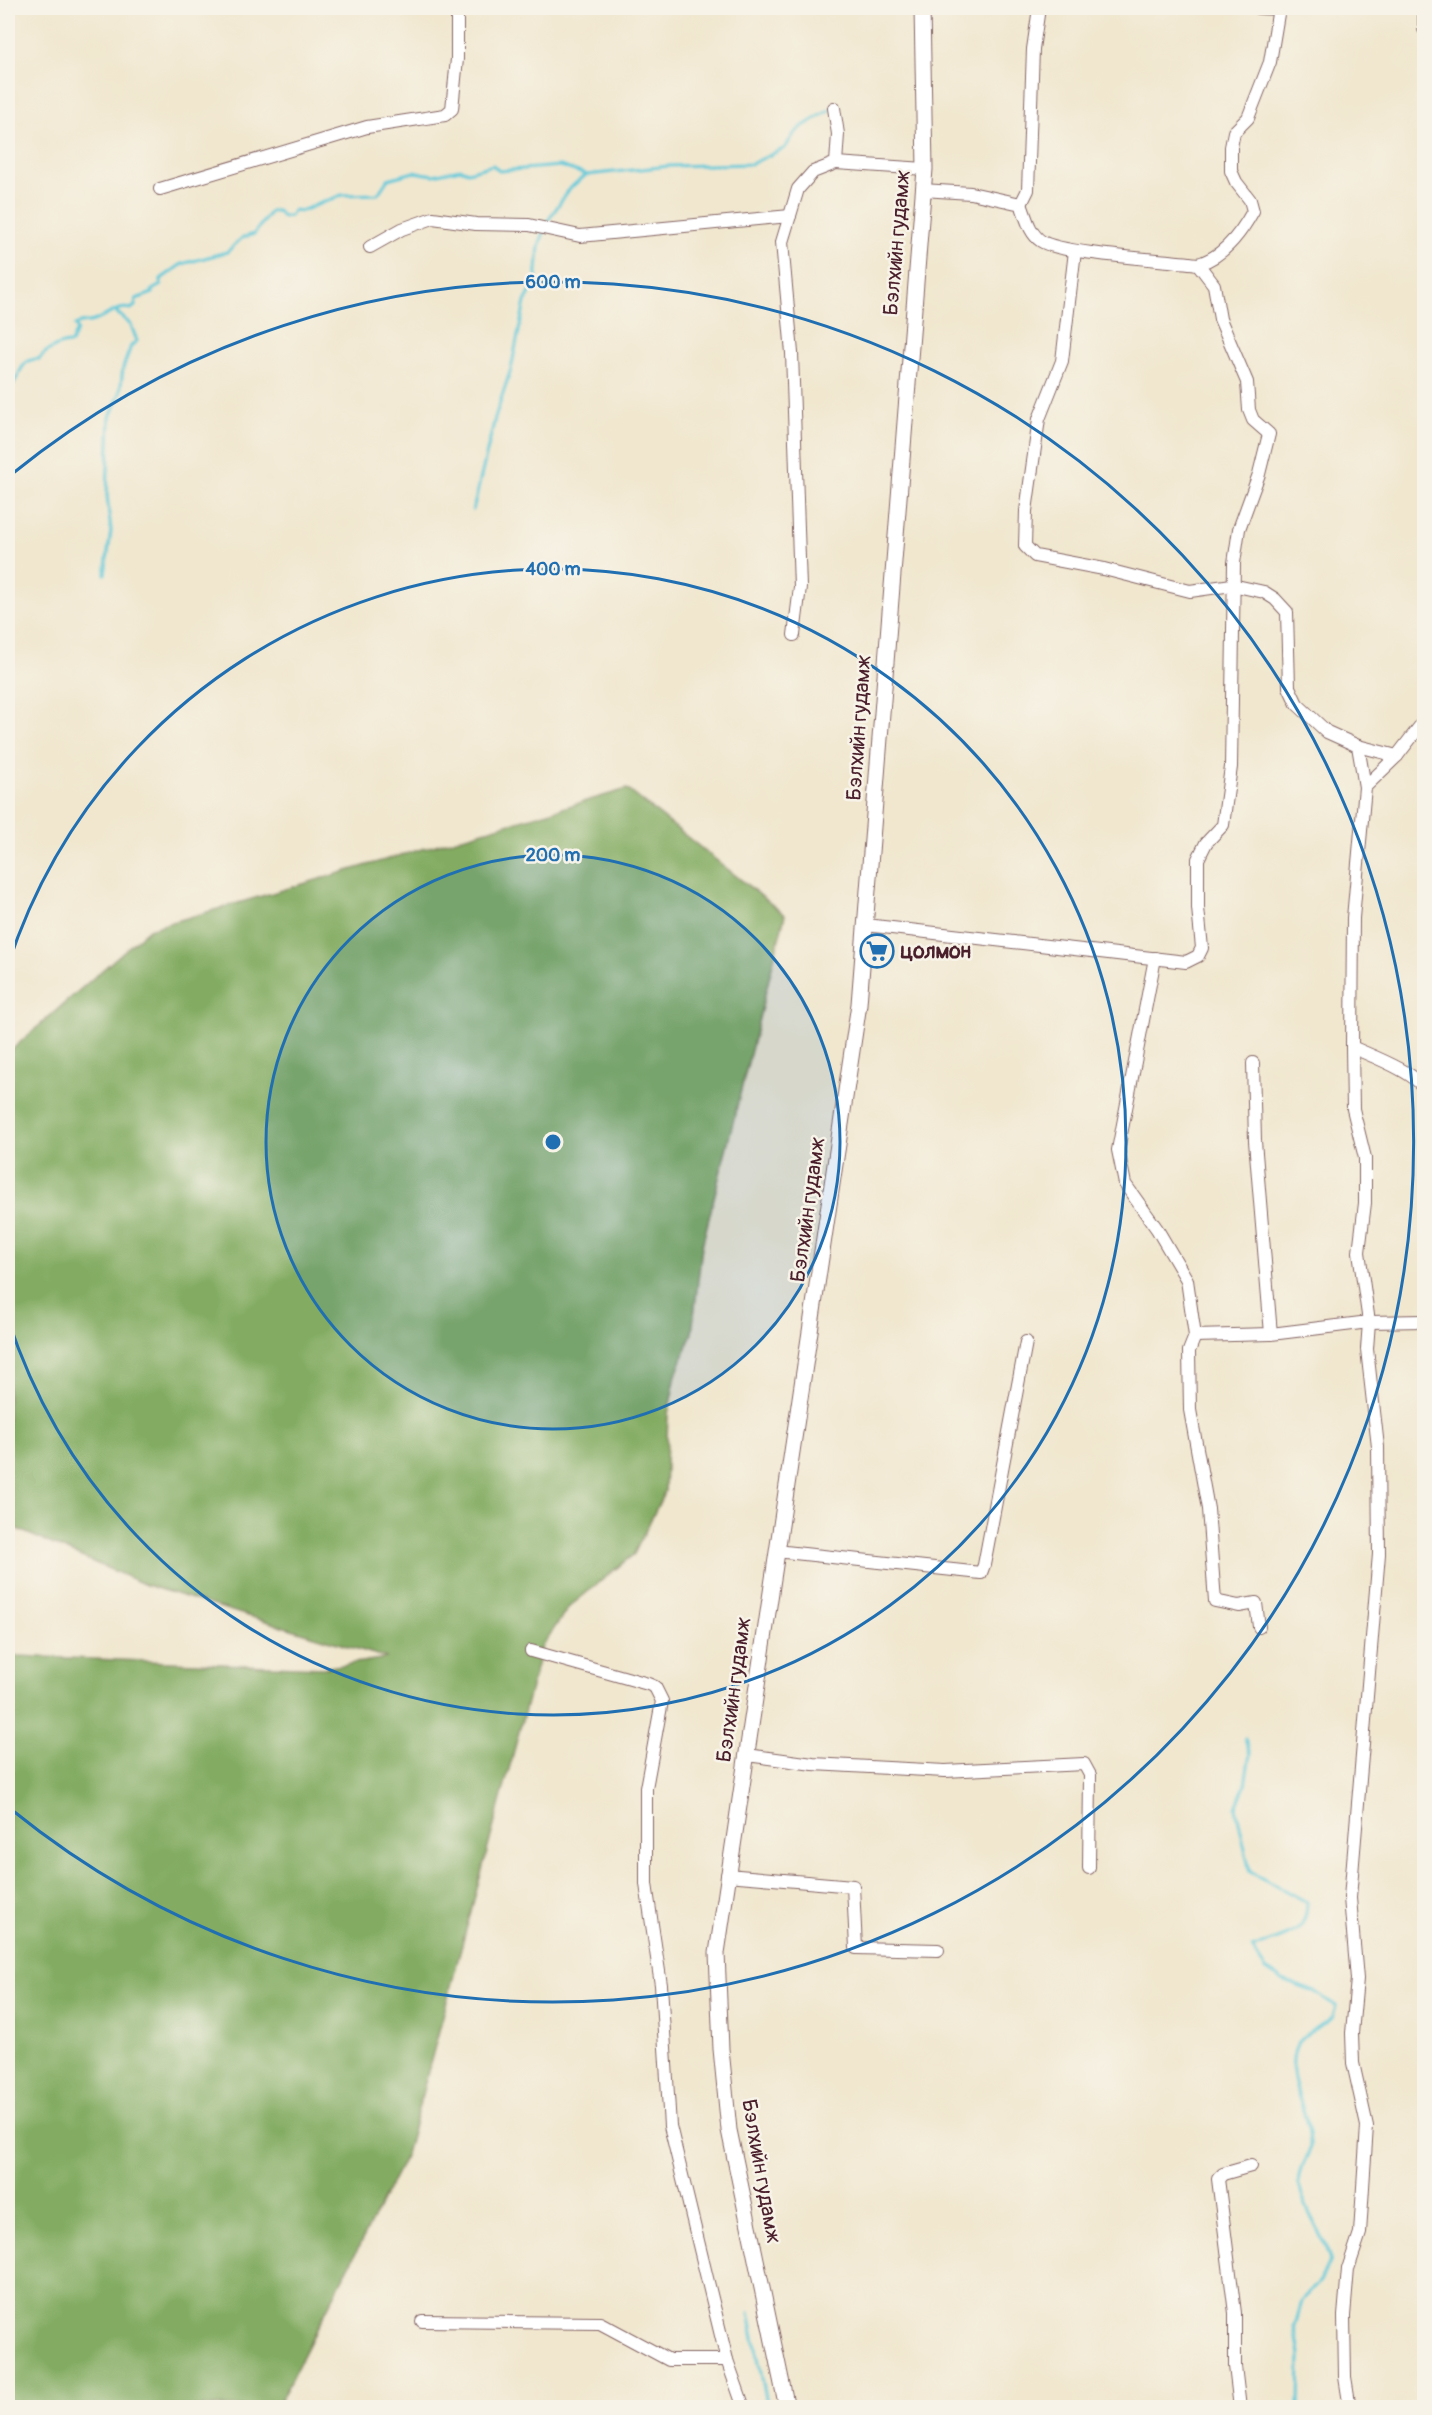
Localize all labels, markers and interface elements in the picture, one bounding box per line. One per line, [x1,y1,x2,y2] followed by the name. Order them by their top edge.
[877,169,917,317] street label: Бэлхийн гудамж
[526,271,580,294] text: 600 m
[526,558,580,581] text: 400 m
[840,654,878,802] street label: Бэлхийн гудамж
[526,844,580,867] text: 200 m
[859,933,895,969] supermarket icon: цолмон
[900,938,971,965] place label: цолмон
[543,1132,563,1152] centre of rings
[784,1135,832,1284] street label: Бэлхийн гудамж
[710,1615,758,1764] street label: Бэлхийн гудамж
[735,2097,787,2246] street label: Бэлхийн гудамж

